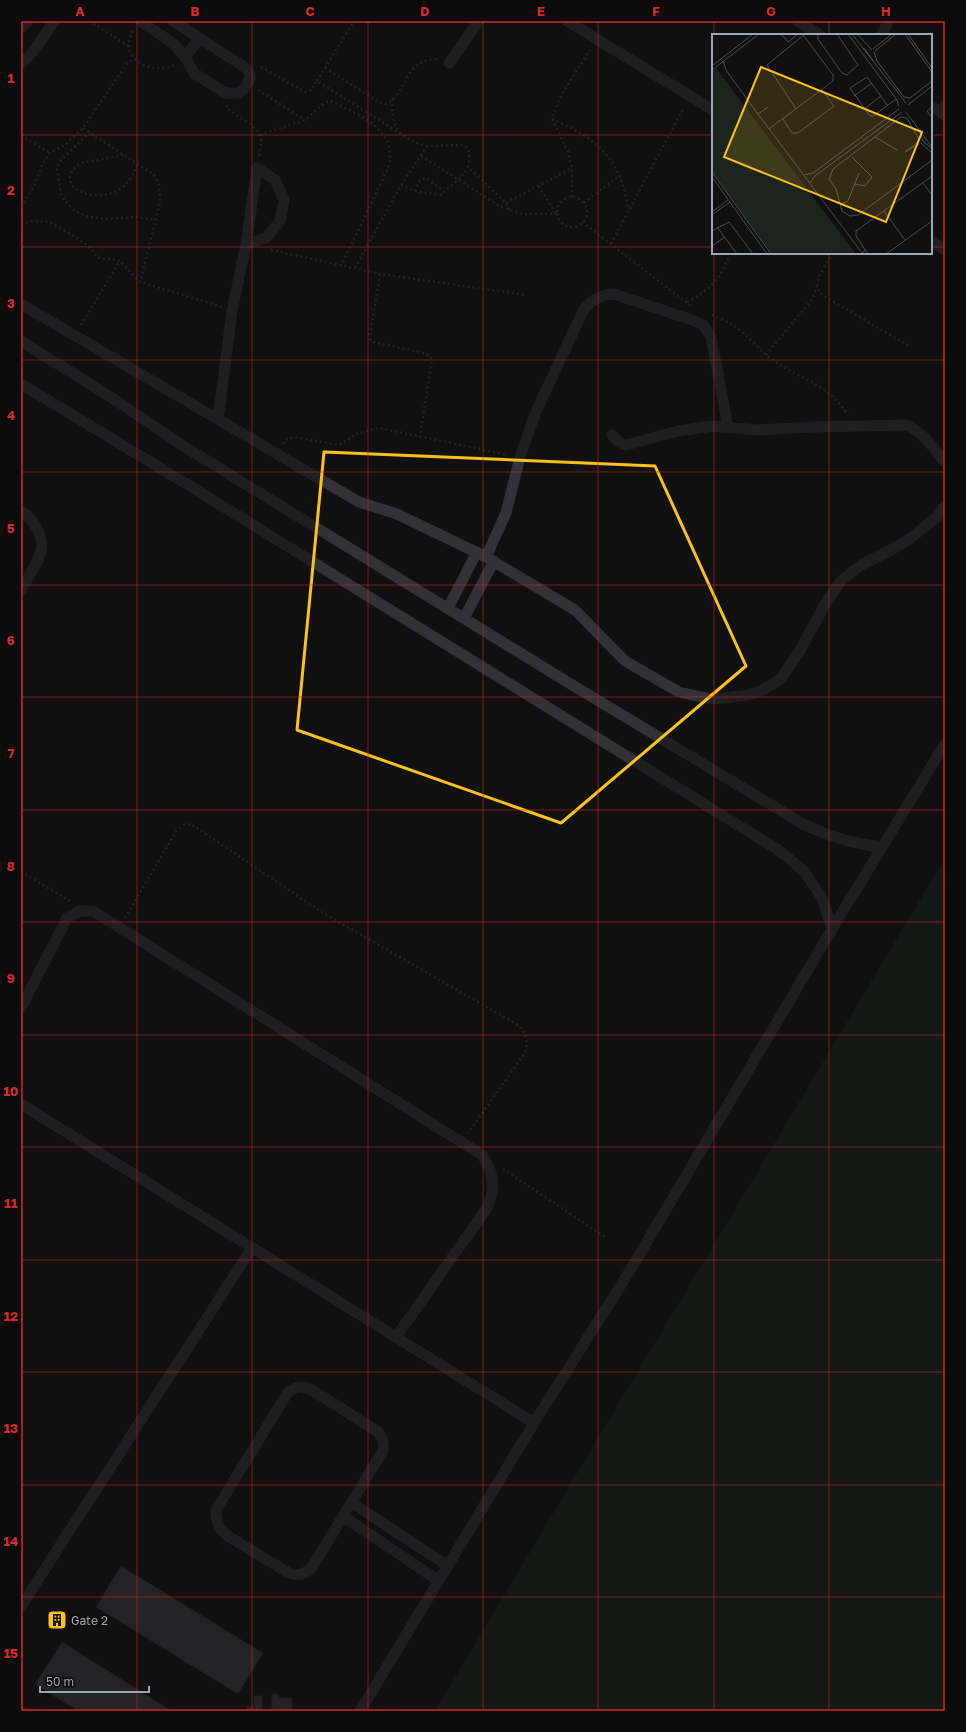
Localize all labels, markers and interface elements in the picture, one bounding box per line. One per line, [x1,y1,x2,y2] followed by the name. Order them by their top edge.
[75,3,85,19] text: A
[190,3,200,19] text: B
[305,3,315,19] text: C
[420,3,430,19] text: D
[537,3,545,19] text: E
[652,3,660,19] text: F
[766,3,776,19] text: G
[881,3,891,19] text: H
[712,34,932,254] inset map
[8,70,15,86] text: 1
[7,182,15,198] text: 2
[7,295,15,311] text: 3
[7,407,15,423] text: 4
[7,520,15,536] text: 5
[7,632,15,648] text: 6
[7,745,15,761] text: 7
[7,858,15,874] text: 8
[7,970,15,986] text: 9
[3,1083,19,1099] text: 10
[4,1195,18,1211] text: 11
[4,1308,18,1324] text: 12
[4,1420,18,1436] text: 13
[4,1533,18,1549] text: 14
[46,1609,68,1631] building icon: Gate 2
[71,1613,108,1628] place label: Gate 2
[4,1645,18,1661] text: 15
[40,1668,149,1694] scale bar
[46,1674,74,1689] text: 50 m

